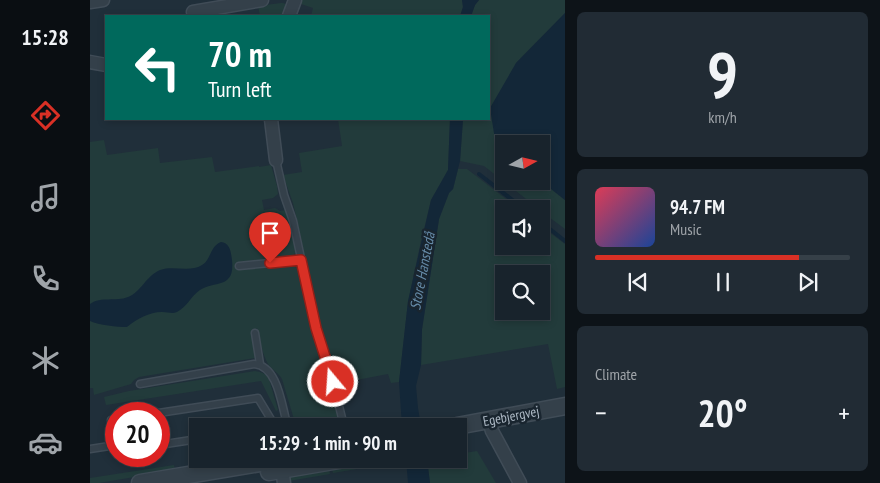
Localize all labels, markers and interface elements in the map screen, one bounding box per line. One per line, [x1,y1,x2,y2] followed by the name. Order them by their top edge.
[21,23,69,51] text: 15:28
[208,31,272,77] text: 70 m
[707,32,738,116] text: 9
[125,35,190,100] icon: left
[208,75,272,103] text: Turn left
[28,98,63,133] icon: directions
[708,107,737,127] text: km/h
[495,135,550,190] north arrow
[495,135,550,320] map controls
[28,180,63,215] icon: music
[670,195,725,219] text: 94.7 FM
[495,200,550,255] button: sound
[249,212,291,263] pin
[256,219,284,247] icon: arrive
[670,219,702,239] text: Music
[405,230,439,311] water label: Store Hanstedå
[28,261,63,296] icon: phone
[495,265,550,320] button: search
[624,268,652,296] icon: previous
[709,268,737,296] icon: pause
[794,268,822,296] icon: next
[28,343,63,378] icon: climate
[306,355,358,407] position arrow
[595,364,637,384] text: Climate
[697,388,748,437] text: 20°
[595,394,607,431] text: −
[838,394,850,431] text: +
[105,402,170,467] speed limit sign: 20
[481,402,541,430] street label: Egebjergvej
[28,425,63,460] icon: car
[259,431,397,455] text: 15:29 · 1 min · 90 m

